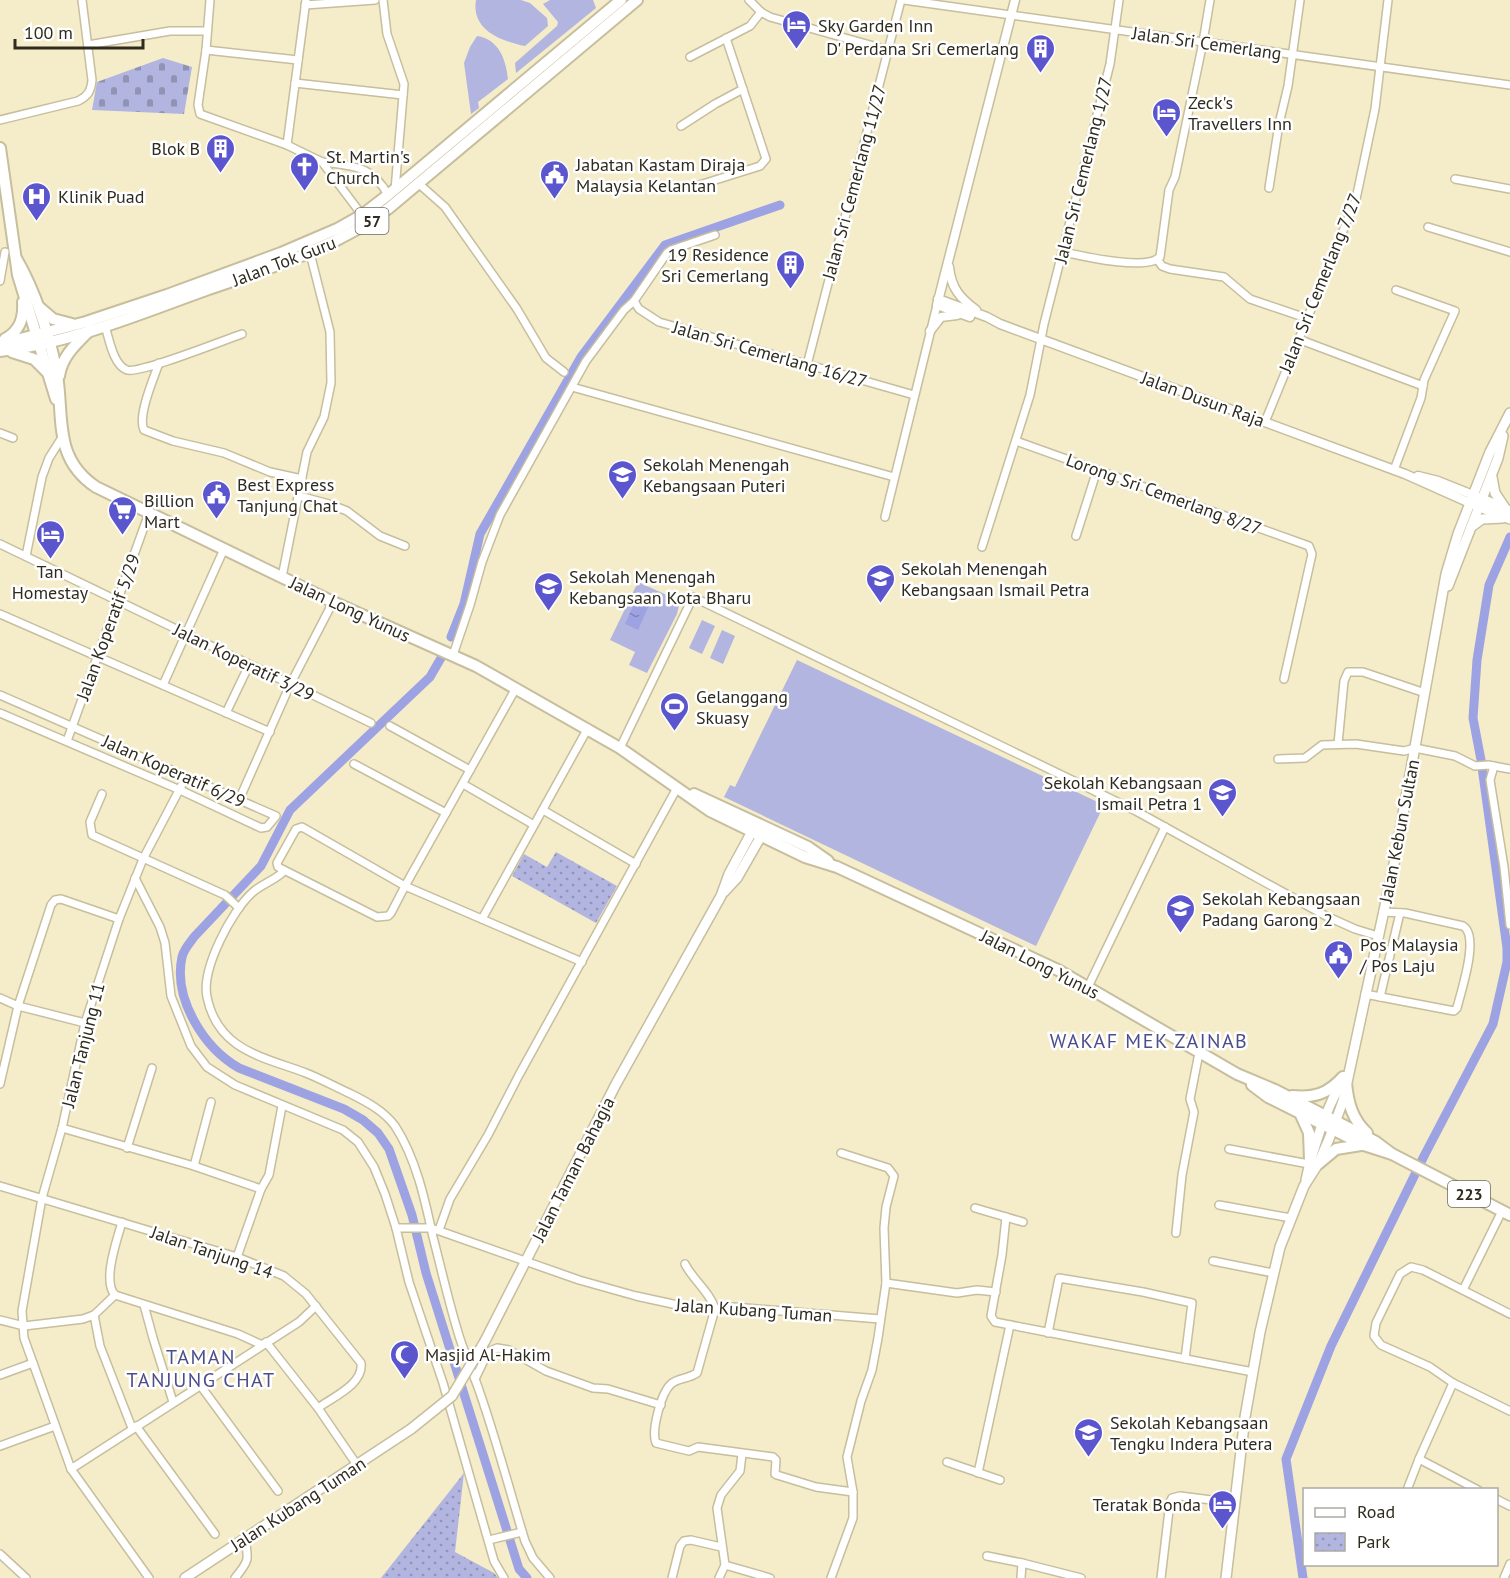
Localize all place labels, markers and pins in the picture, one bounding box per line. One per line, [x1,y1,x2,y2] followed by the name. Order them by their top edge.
[781,9,813,51] hotel icon: Sky Garden Inn
[818,14,933,37] place label: Sky Garden Inn
[1024,32,1056,74] building icon: D' Perdana Sri Cemerlang
[826,37,1019,60] place label: D' Perdana Sri Cemerlang
[1188,91,1292,135] place label: Zeck's Travellers Inn
[1151,96,1183,138] hotel icon: Zeck's Travellers Inn
[205,132,237,174] building icon: Blok B
[151,137,200,160] place label: Blok B
[326,145,410,189] place label: St. Martin's Church
[289,150,321,192] church icon: St. Martin's Church
[575,153,745,197] place label: Jabatan Kastam Diraja Malaysia Kelantan
[539,158,571,200] public building icon: Jabatan Kastam Diraja Malaysia Kelantan
[21,180,53,222] hospital icon: Klinik Puad
[58,185,144,208] place label: Klinik Puad
[661,243,769,287] place label: 19 Residence Sri Cemerlang
[774,248,806,290] building icon: 19 Residence Sri Cemerlang
[643,453,789,497] place label: Sekolah Menengah Kebangsaan Puteri
[606,458,638,500] school or university icon: Sekolah Menengah Kebangsaan Puteri
[237,473,338,517] place label: Best Express Tanjung Chat
[200,478,232,520] public building icon: Best Express Tanjung Chat
[144,489,194,533] place label: Billion Mart
[107,494,139,536] supermarket icon: Billion Mart
[34,518,66,560] hotel icon: Tan Homestay
[901,557,1089,601] place label: Sekolah Menengah Kebangsaan Ismail Petra
[12,560,89,604] place label: Tan Homestay
[864,562,896,604] school or university icon: Sekolah Menengah Kebangsaan Ismail Petra
[569,565,751,609] place label: Sekolah Menengah Kebangsaan Kota Bharu
[532,570,564,612] school or university icon: Sekolah Menengah Kebangsaan Kota Bharu
[696,685,788,729] place label: Gelanggang Skuasy
[659,690,691,732] sports icon: Gelanggang Skuasy
[1044,771,1202,815] place label: Sekolah Kebangsaan Ismail Petra 1
[1207,776,1239,818] school or university icon: Sekolah Kebangsaan Ismail Petra 1
[1202,887,1360,931] place label: Sekolah Kebangsaan Padang Garong 2
[1165,892,1197,934] school or university icon: Sekolah Kebangsaan Padang Garong 2
[1359,933,1459,977] place label: Pos Malaysia / Pos Laju
[1323,938,1355,980] public building icon: Pos Malaysia / Pos Laju
[388,1338,420,1380] mosque icon: Masjid Al-Hakim
[425,1343,551,1366] place label: Masjid Al-Hakim
[1110,1411,1272,1455] place label: Sekolah Kebangsaan Tengku Indera Putera
[1073,1416,1105,1458] school or university icon: Sekolah Kebangsaan Tengku Indera Putera
[1206,1488,1238,1530] hotel icon: Teratak Bonda
[1093,1493,1201,1516] place label: Teratak Bonda

